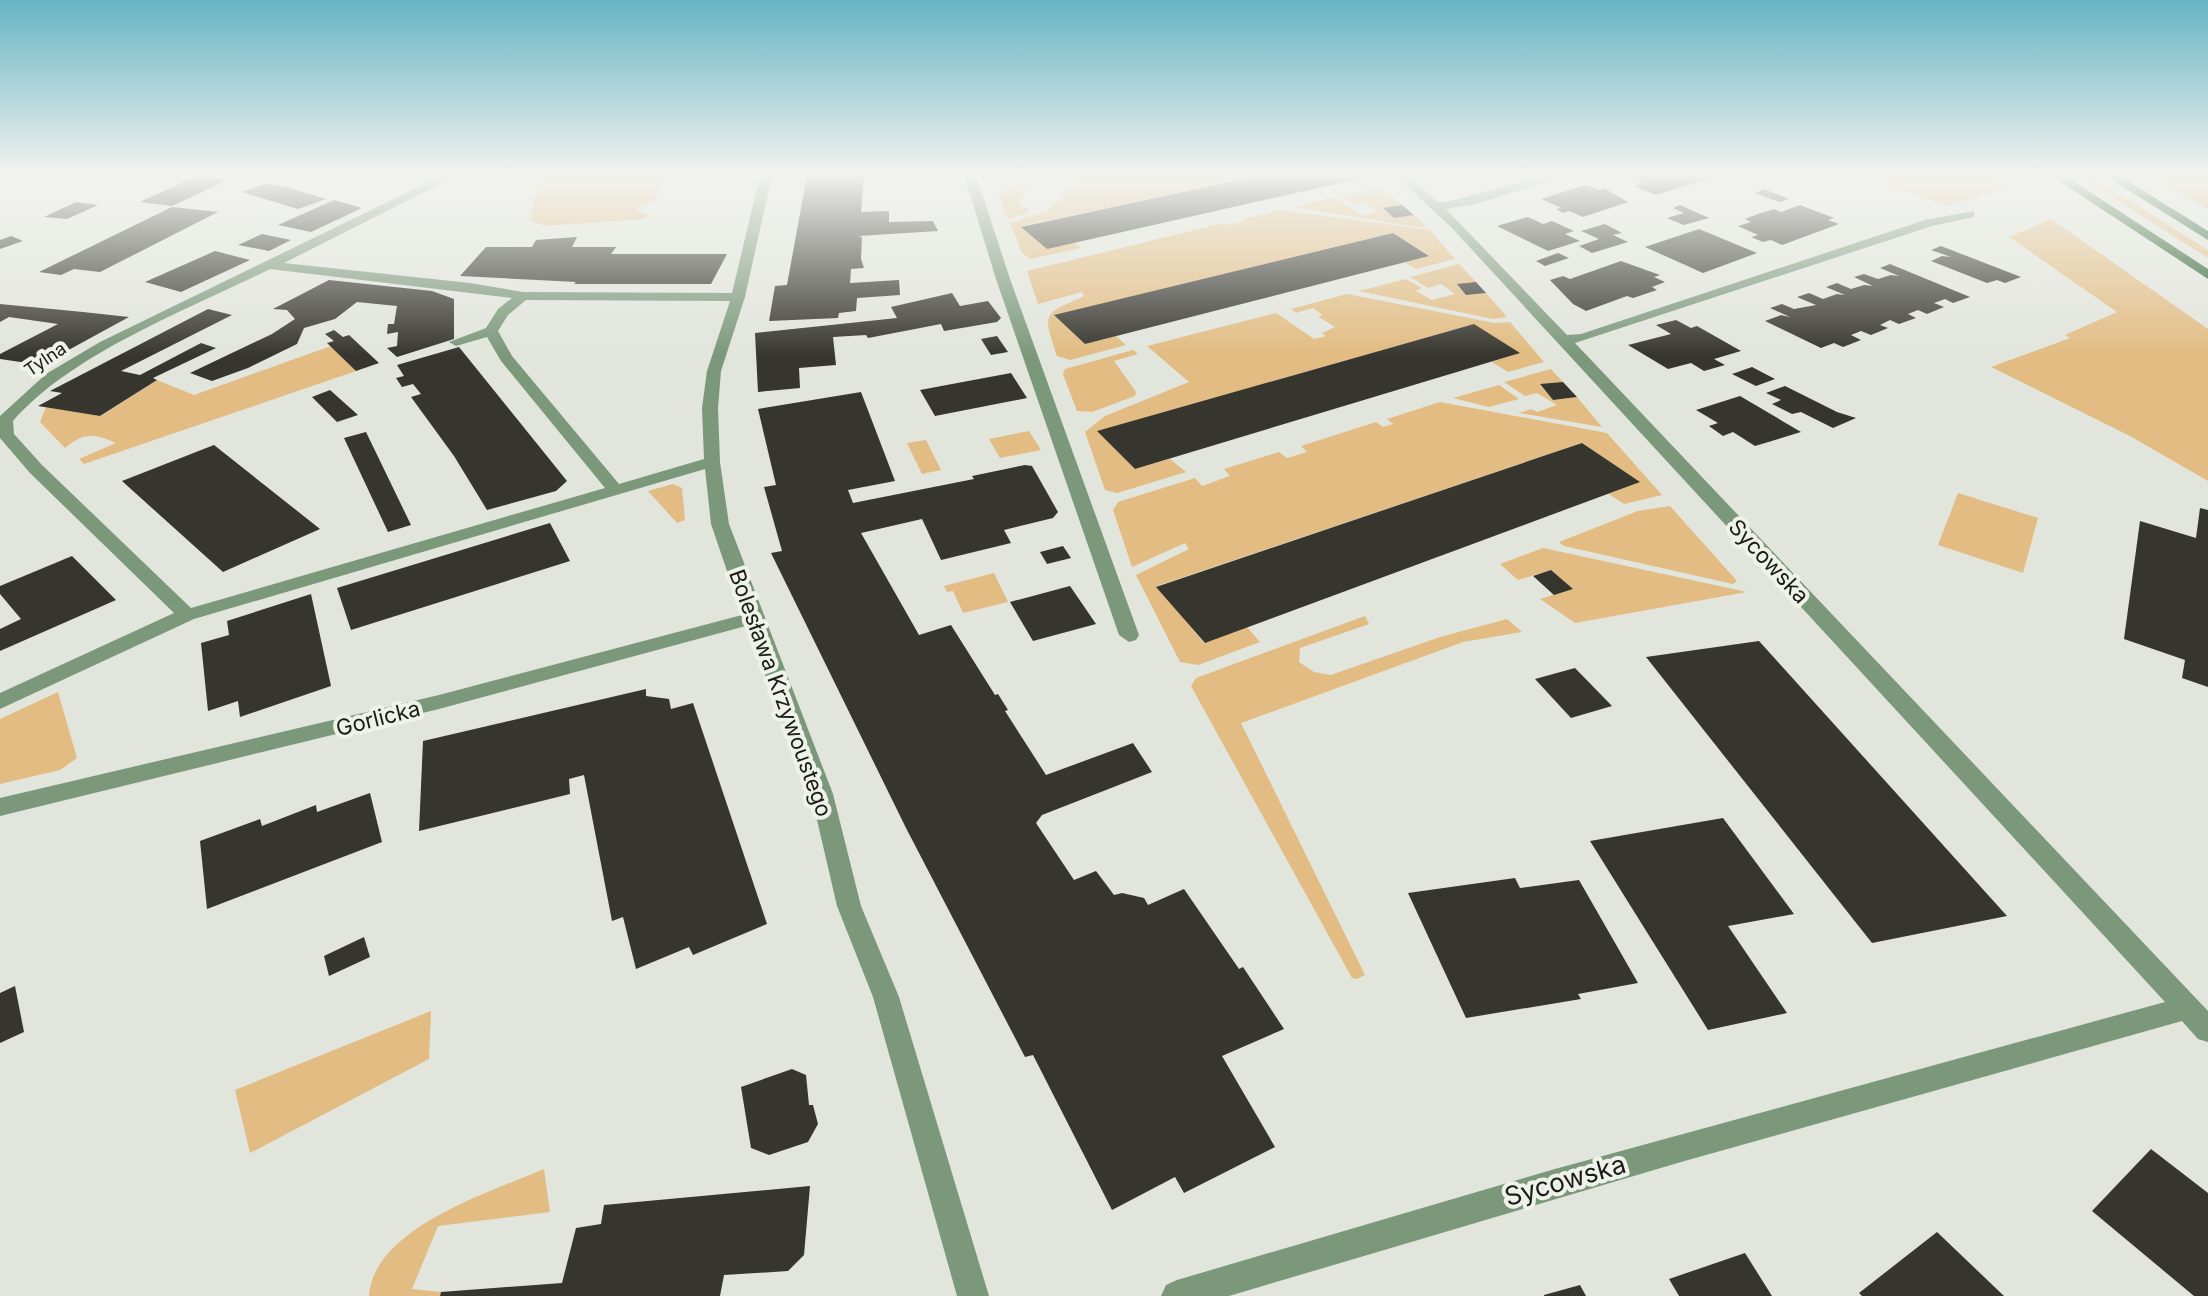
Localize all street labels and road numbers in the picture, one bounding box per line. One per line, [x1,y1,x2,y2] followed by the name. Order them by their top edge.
[20,337,70,381] street label: Tylna
[1724,514,1814,608] street label: Sycowska
[724,566,838,820] street label: Bolesława Krzywoustego
[333,695,423,741] street label: Gorlicka
[1501,1148,1629,1212] street label: Sycowska

